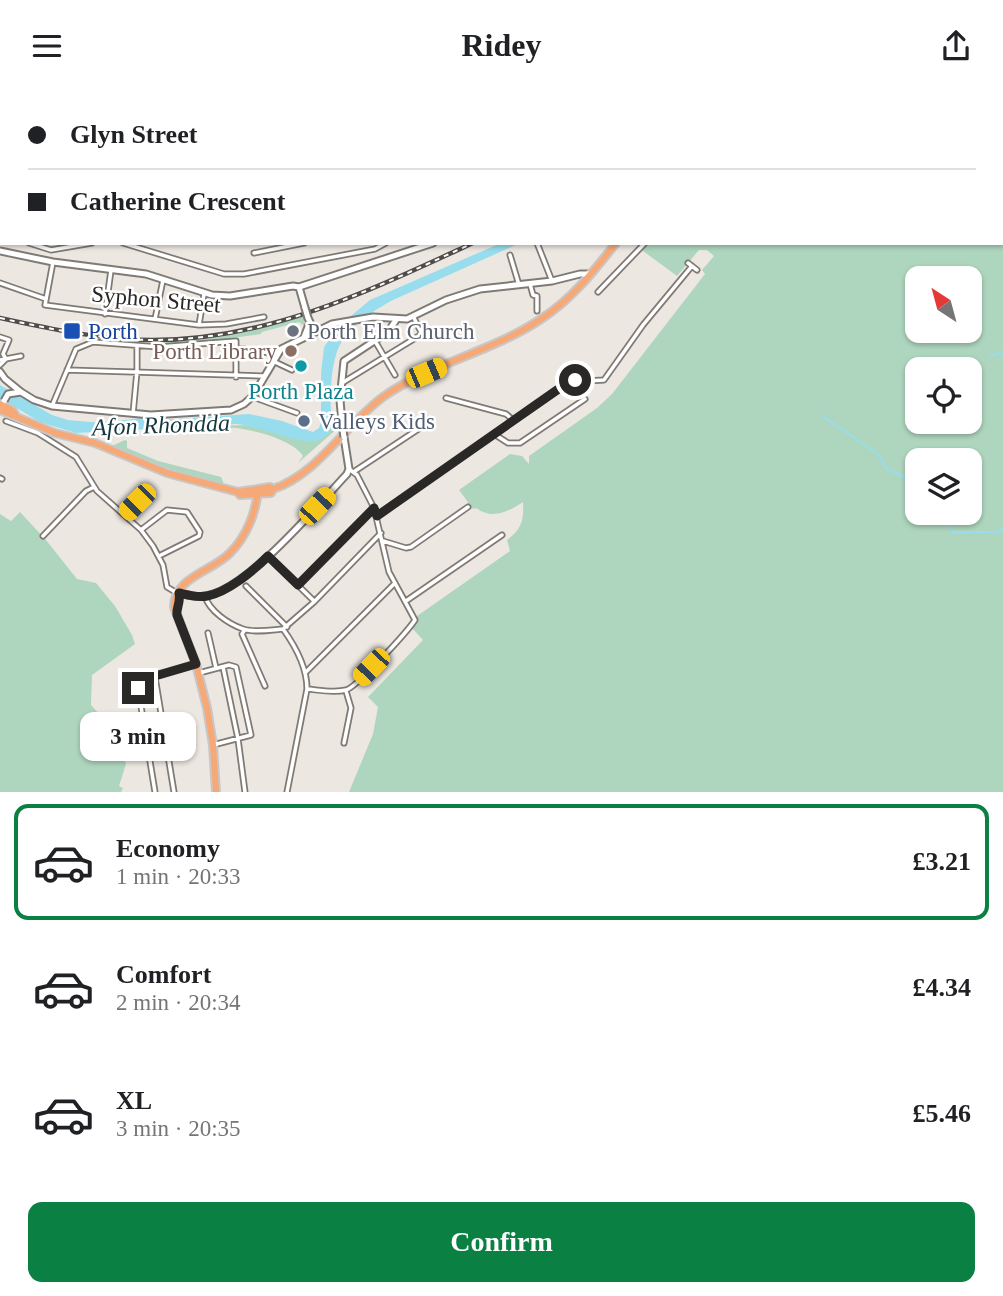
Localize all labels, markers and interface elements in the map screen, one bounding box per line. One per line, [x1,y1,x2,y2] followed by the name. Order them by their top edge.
[28,27,66,65] icon: menu
[462,27,542,63] text: Ridey
[937,27,975,65] icon: share
[70,120,197,149] text: Glyn Street
[70,187,285,216] text: Catherine Crescent
[905,266,982,343] north arrow
[905,266,982,525] map controls
[90,281,222,318] street label: Syphon Street
[88,319,138,344] place label: Porth
[307,319,475,344] place label: Porth Elm Church
[62,321,82,341] marker: Porth
[285,323,301,339] marker: Porth Elm Church
[152,339,277,364] place label: Porth Library
[283,343,299,359] marker: Porth Library
[403,355,450,391] car
[905,357,982,434] button: locate
[293,358,309,374] marker: Porth Plaza
[559,364,591,396] route start
[248,379,354,404] place label: Porth Plaza
[318,409,435,434] place label: Valleys Kids
[90,410,230,440] water label: Afon Rhondda
[296,413,312,429] marker: Valleys Kids
[905,448,982,525] button: layers
[115,480,160,524] car
[295,483,340,529] car
[349,645,394,689] car
[122,672,154,704] route end
[80,713,196,761] callout: 3 min
[110,724,166,749] text: 3 min
[32,831,95,894] icon: car
[116,834,220,863] text: Economy
[913,847,971,876] text: £3.21
[116,864,241,889] text: 1 min · 20:33
[32,957,95,1020] icon: car
[116,960,211,989] text: Comfort
[913,973,971,1002] text: £4.34
[116,990,241,1015] text: 2 min · 20:34
[32,1083,95,1146] icon: car
[116,1086,152,1115] text: XL
[913,1099,971,1128] text: £5.46
[116,1116,241,1141] text: 3 min · 20:35
[28,1202,975,1282] button: Confirm

